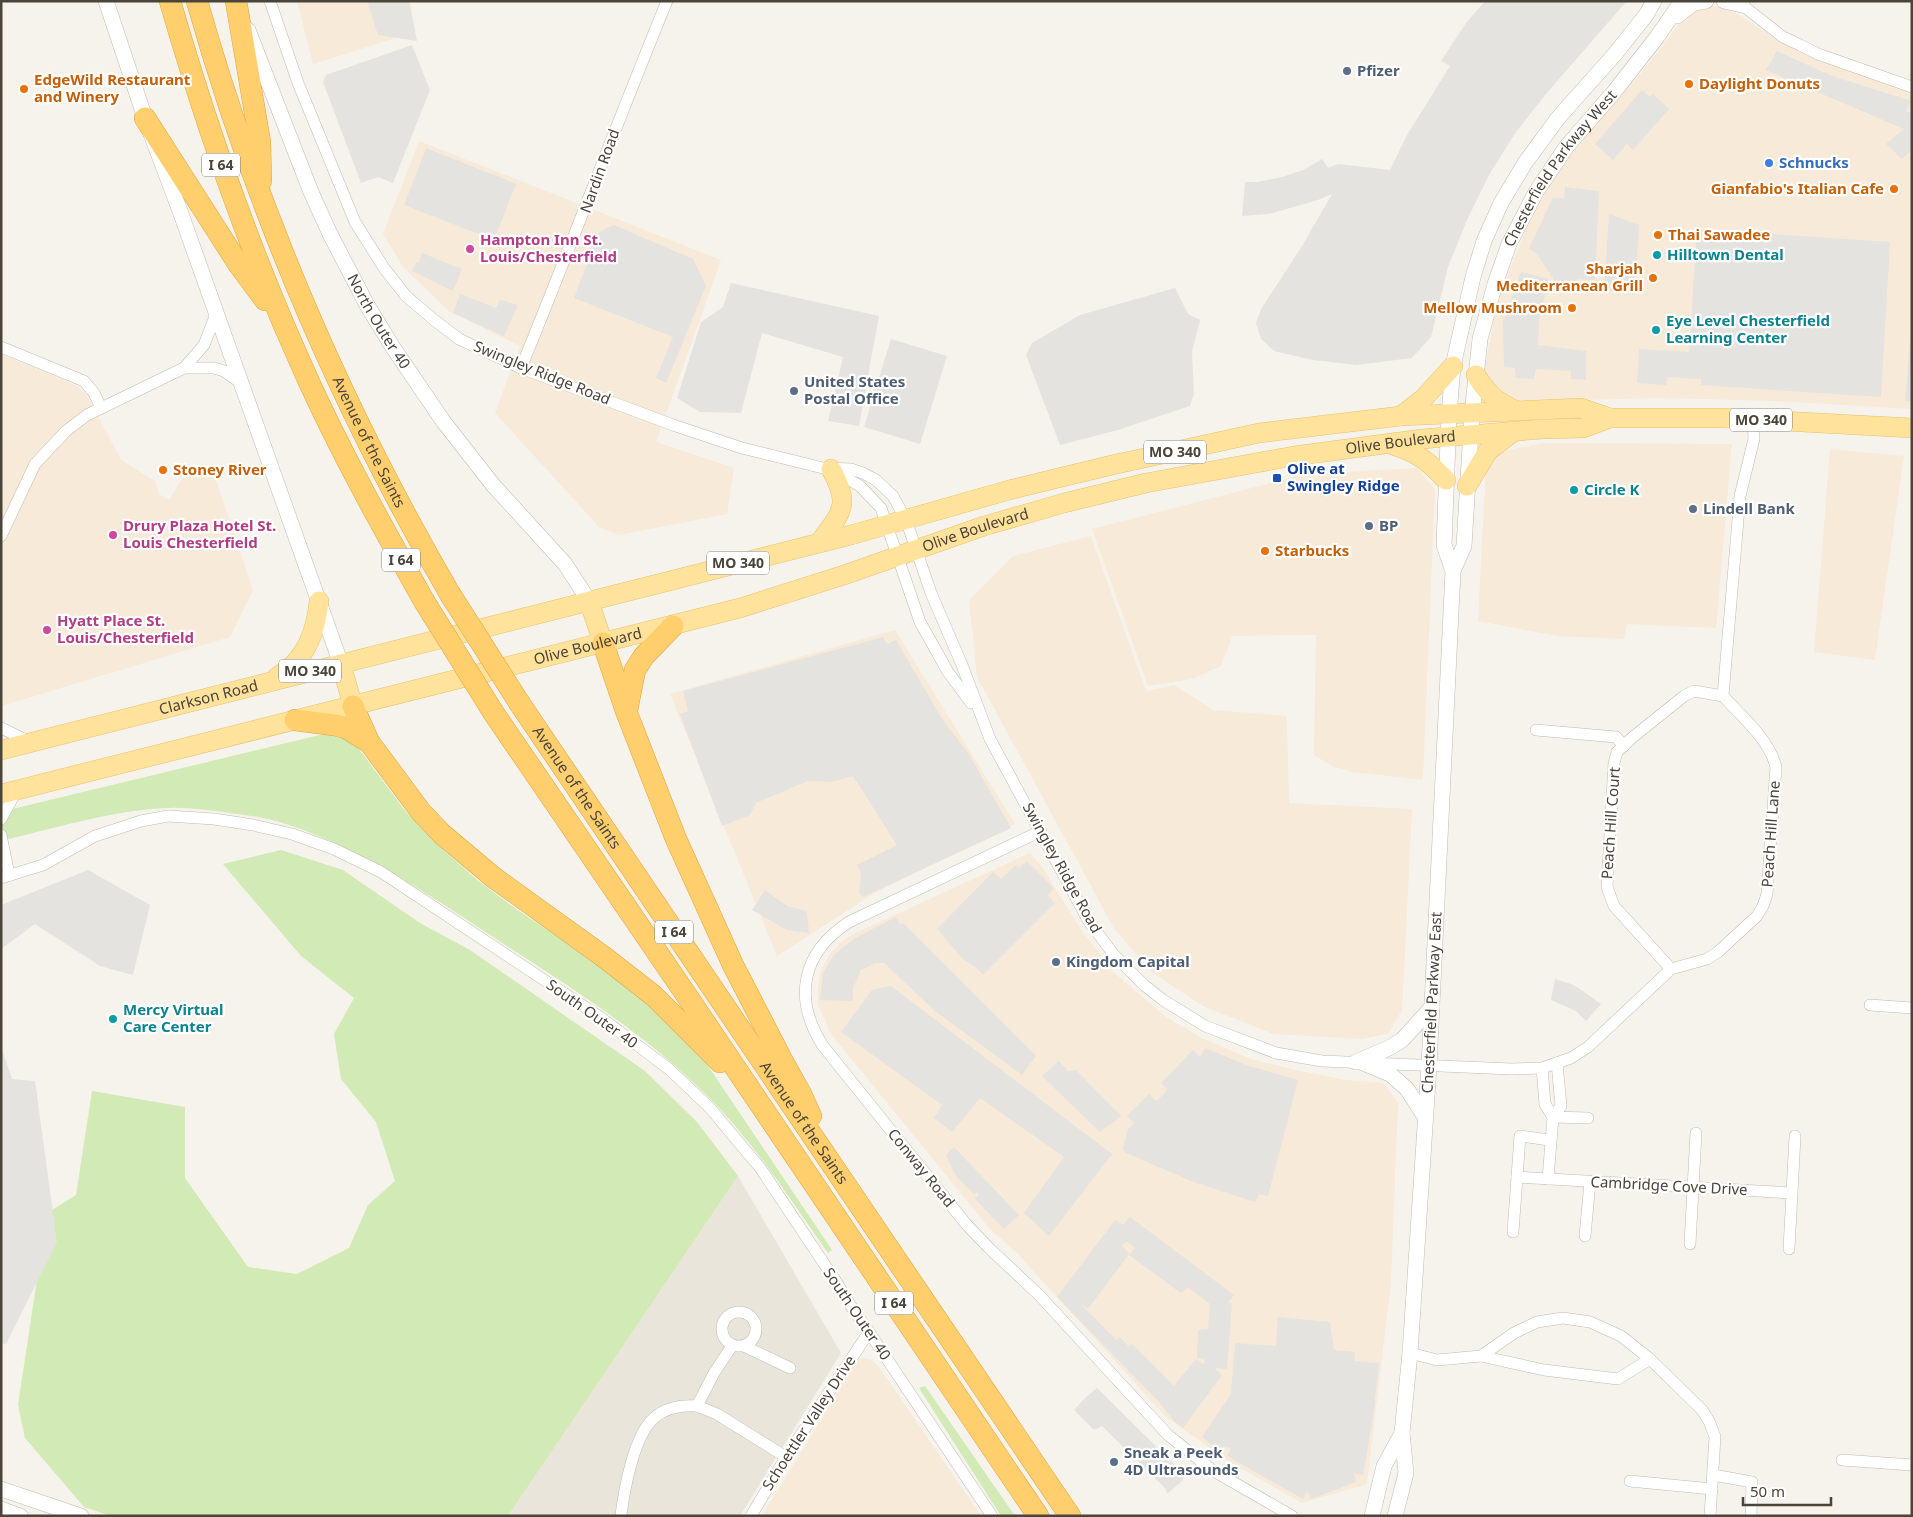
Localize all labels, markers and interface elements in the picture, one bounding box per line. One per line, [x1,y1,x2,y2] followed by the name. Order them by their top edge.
[1357,60,1400,80] place label: Pfizer
[1341,65,1353,77] marker: Pfizer
[34,69,191,106] place label: EdgeWild Restaurant and Winery
[1699,73,1820,93] place label: Daylight Donuts
[1683,78,1695,90] marker: Daylight Donuts
[18,83,30,95] marker: EdgeWild Restaurant and Winery
[1498,85,1621,250] street label: Chesterfield Parkway West
[575,126,624,215] street label: Nardin Road
[1779,152,1849,172] place label: Schnucks
[202,154,240,176] road number: I 64
[1763,157,1775,169] marker: Schnucks
[1711,178,1884,198] place label: Gianfabio's Italian Cafe
[1888,183,1900,195] marker: Gianfabio's Italian Cafe
[1668,224,1770,244] place label: Thai Sawadee
[480,229,617,266] place label: Hampton Inn St. Louis/Chesterfield
[1652,229,1664,241] marker: Thai Sawadee
[464,243,476,255] marker: Hampton Inn St. Louis/Chesterfield
[1667,244,1784,264] place label: Hilltown Dental
[1651,249,1663,261] marker: Hilltown Dental
[1496,258,1643,295] place label: Sharjah Mediterranean Grill
[343,270,416,372] street label: North Outer 40
[1647,272,1659,284] marker: Sharjah Mediterranean Grill
[1423,297,1562,317] place label: Mellow Mushroom
[1566,302,1578,314] marker: Mellow Mushroom
[1666,310,1830,347] place label: Eye Level Chesterfield Learning Center
[1650,324,1662,336] marker: Eye Level Chesterfield Learning Center
[471,335,614,409] street label: Swingley Ridge Road
[804,371,905,408] place label: United States Postal Office
[329,373,411,511] street label: Avenue of the Saints
[788,385,800,397] marker: United States Postal Office
[1730,408,1792,432] road number: MO 340
[1344,425,1456,458] street label: Olive Boulevard
[1144,441,1206,464] road number: MO 340
[1287,458,1400,495] place label: Olive at Swingley Ridge
[173,459,267,479] place label: Stoney River
[157,464,169,476] marker: Stoney River
[1271,472,1283,484] marker: Olive at Swingley Ridge
[1584,479,1640,499] place label: Circle K
[1568,484,1580,496] marker: Circle K
[1703,498,1796,518] place label: Lindell Bank
[919,503,1031,556] street label: Olive Boulevard
[1687,503,1699,515] marker: Lindell Bank
[123,515,276,552] place label: Drury Plaza Hotel St. Louis Chesterfield
[1379,515,1398,535] place label: BP
[1363,520,1375,532] marker: BP
[107,529,119,541] marker: Drury Plaza Hotel St. Louis Chesterfield
[1275,540,1349,560] place label: Starbucks
[1259,545,1271,557] marker: Starbucks
[382,548,420,572] road number: I 64
[707,552,769,574] road number: MO 340
[57,610,194,647] place label: Hyatt Place St. Louis/Chesterfield
[531,622,644,669] street label: Olive Boulevard
[41,624,53,636] marker: Hyatt Place St. Louis/Chesterfield
[279,659,341,682] road number: MO 340
[157,674,260,719] street label: Clarkson Road
[529,722,626,852] street label: Avenue of the Saints
[1596,766,1624,880] street label: Peach Hill Court
[1756,780,1784,888] street label: Peach Hill Lane
[1019,799,1107,936] street label: Swingley Ridge Road
[1416,911,1445,1094] street label: Chesterfield Parkway East
[655,920,693,944] road number: I 64
[1066,951,1190,971] place label: Kingdom Capital
[1050,956,1062,968] marker: Kingdom Capital
[543,974,642,1052] street label: South Outer 40
[123,999,223,1036] place label: Mercy Virtual Care Center
[107,1013,119,1025] marker: Mercy Virtual Care Center
[756,1057,853,1188] street label: Avenue of the Saints
[884,1124,960,1211] street label: Conway Road
[1590,1171,1748,1199] street label: Cambridge Cove Drive
[820,1263,896,1364] street label: South Outer 40
[875,1292,913,1315] road number: I 64
[757,1351,859,1494] street label: Schoettler Valley Drive
[1124,1442,1239,1479] place label: Sneak a Peek 4D Ultrasounds
[1108,1456,1120,1468] marker: Sneak a Peek 4D Ultrasounds
[1743,1474,1830,1506] scale bar
[1750,1481,1785,1501] text: 50 m

